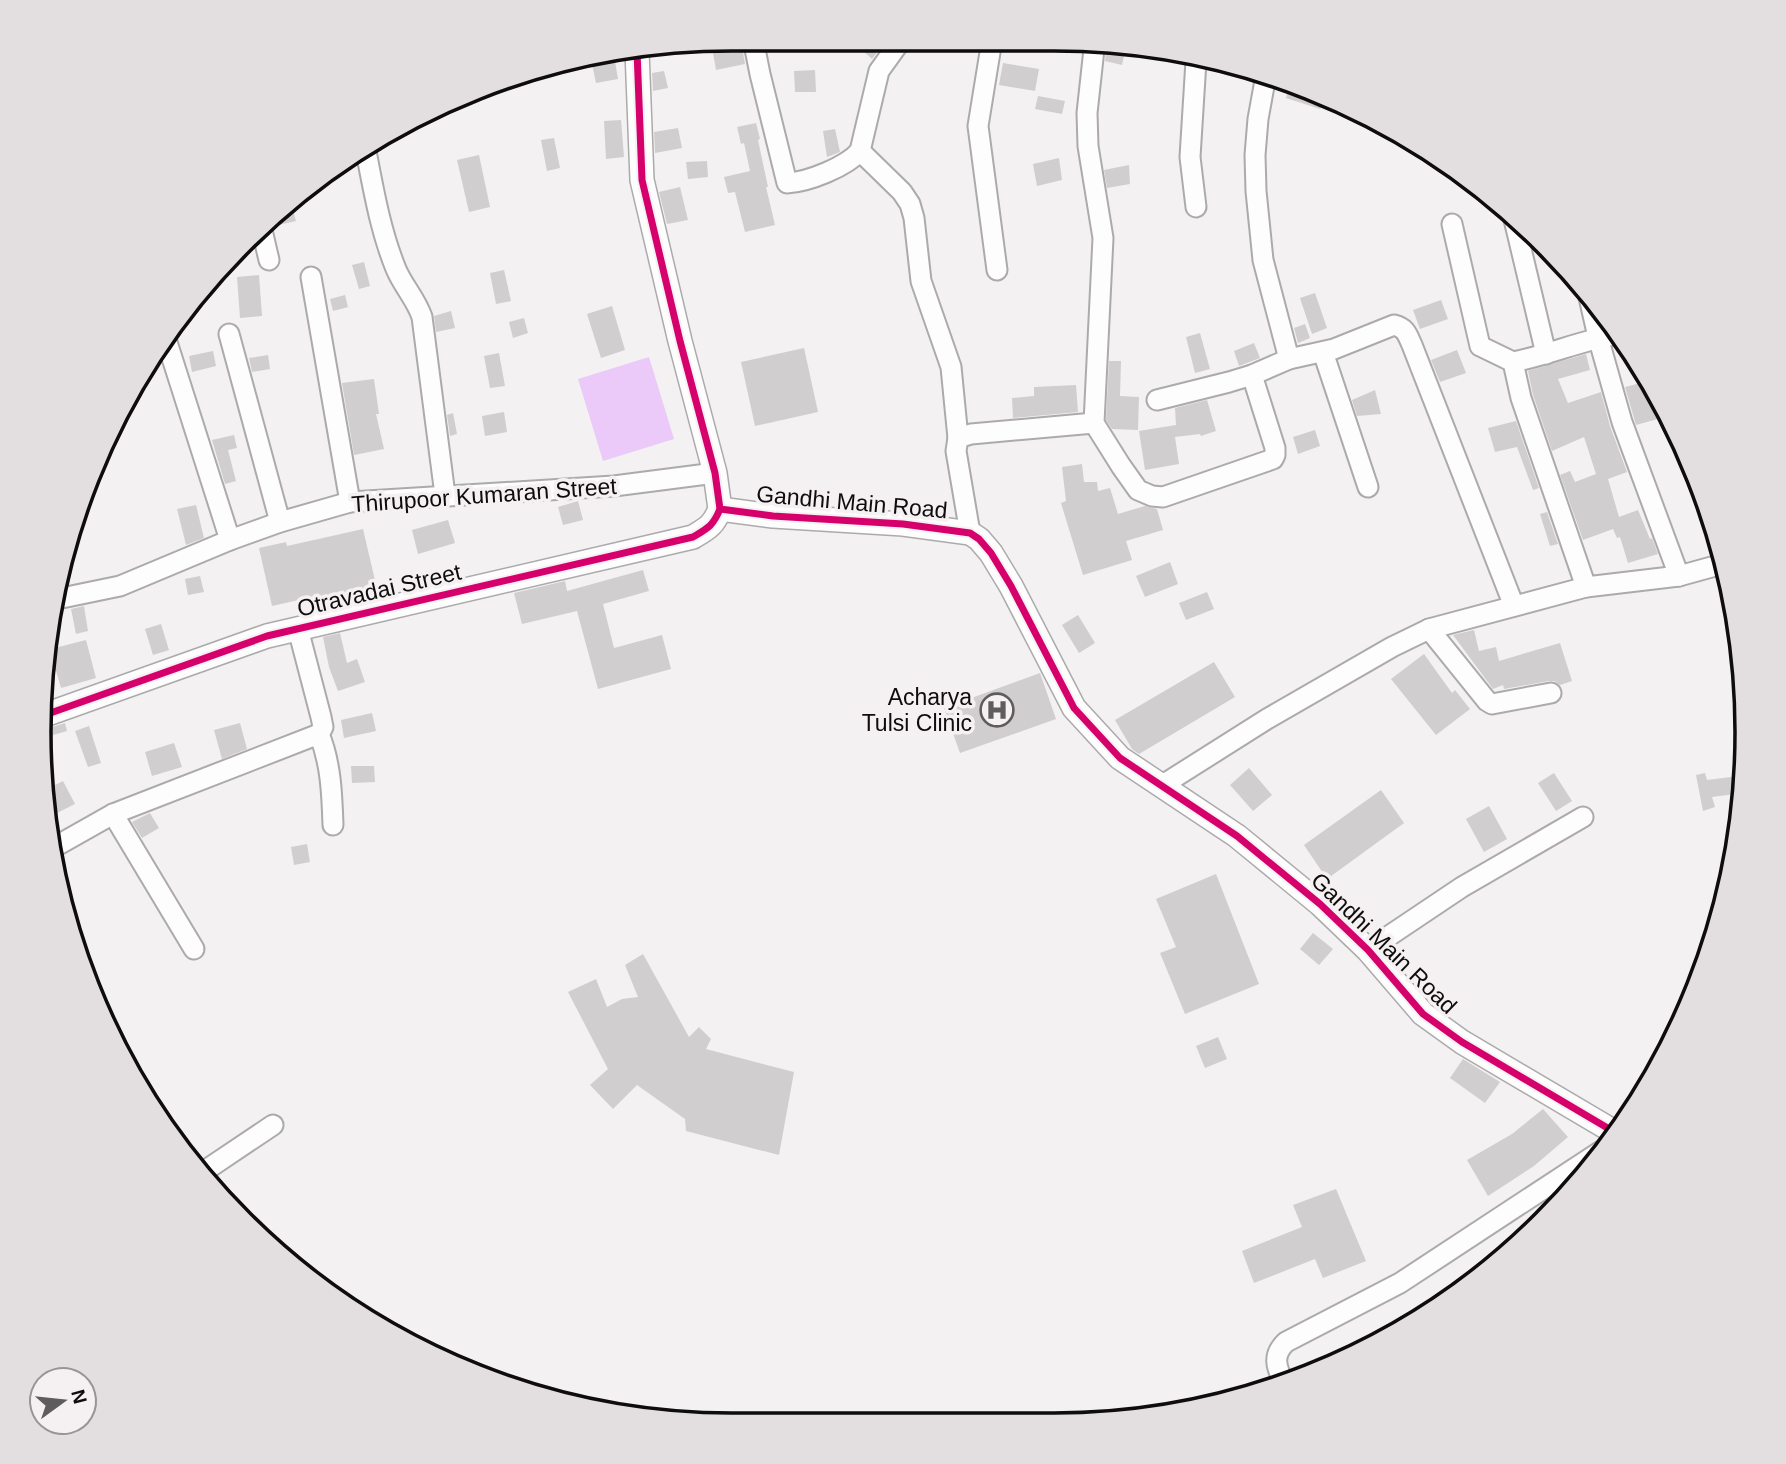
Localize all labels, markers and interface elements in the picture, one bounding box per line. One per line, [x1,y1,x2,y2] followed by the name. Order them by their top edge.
[350,473,618,517] street label: Thirupoor Kumaran Street
[755,481,949,523] street label: Gandhi Main Road
[294,558,464,622] street label: Otravadai Street
[862,684,972,736] place label: Acharya Tulsi Clinic
[978,691,1016,729] hospital icon: Acharya Tulsi Clinic
[1306,867,1462,1019] street label: Gandhi Main Road
[28,1366,98,1436] north arrow
[67,1387,91,1406] text: N

